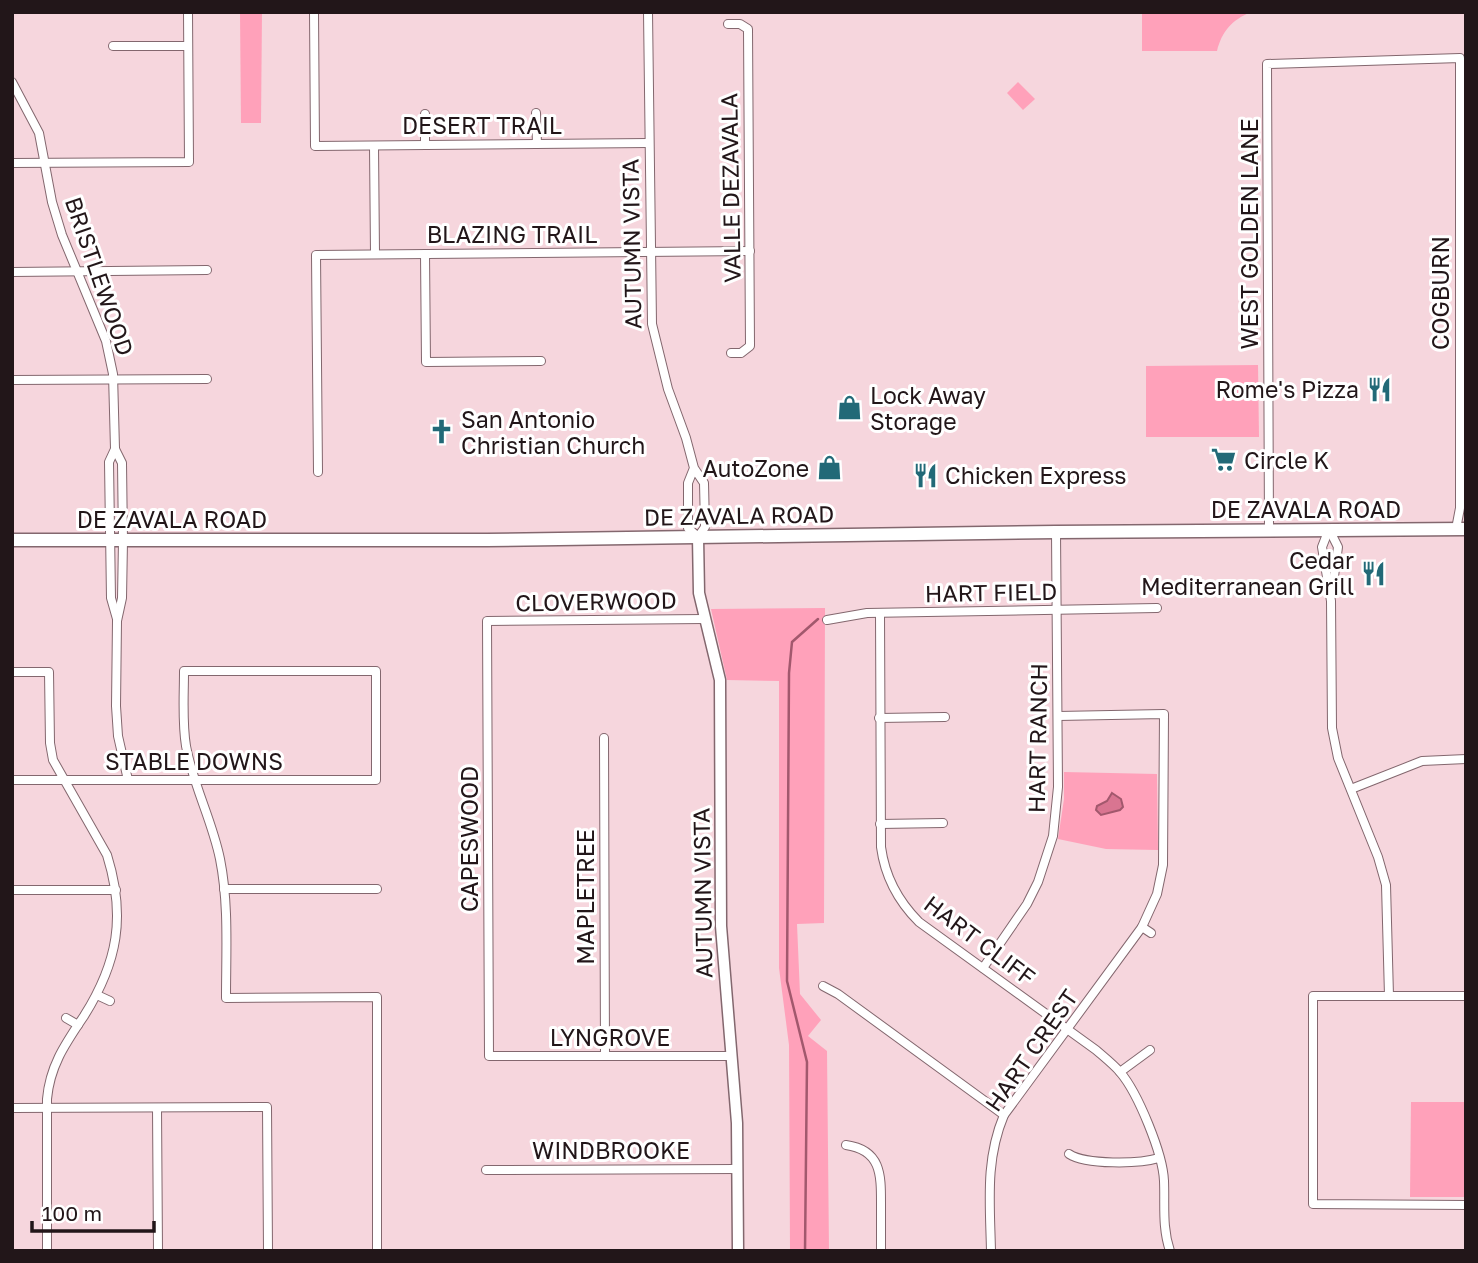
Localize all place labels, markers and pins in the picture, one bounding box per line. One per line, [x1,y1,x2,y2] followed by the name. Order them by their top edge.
[1215,375,1359,403] place label: Rome's Pizza
[1365,375,1393,403] restaurant icon: Rome's Pizza
[870,381,986,435] place label: Lock Away Storage
[836,394,864,422] shop icon: Lock Away Storage
[461,405,645,459] place label: San Antonio Christian Church
[427,418,455,446] church icon: San Antonio Christian Church
[1210,446,1238,474] supermarket icon: Circle K
[1244,446,1329,474] place label: Circle K
[703,454,809,482] place label: AutoZone
[815,454,843,482] shop icon: AutoZone
[911,461,939,489] restaurant icon: Chicken Express
[945,461,1127,489] place label: Chicken Express
[1141,546,1354,600] place label: Cedar Mediterranean Grill
[1360,559,1388,587] restaurant icon: Cedar Mediterranean Grill

